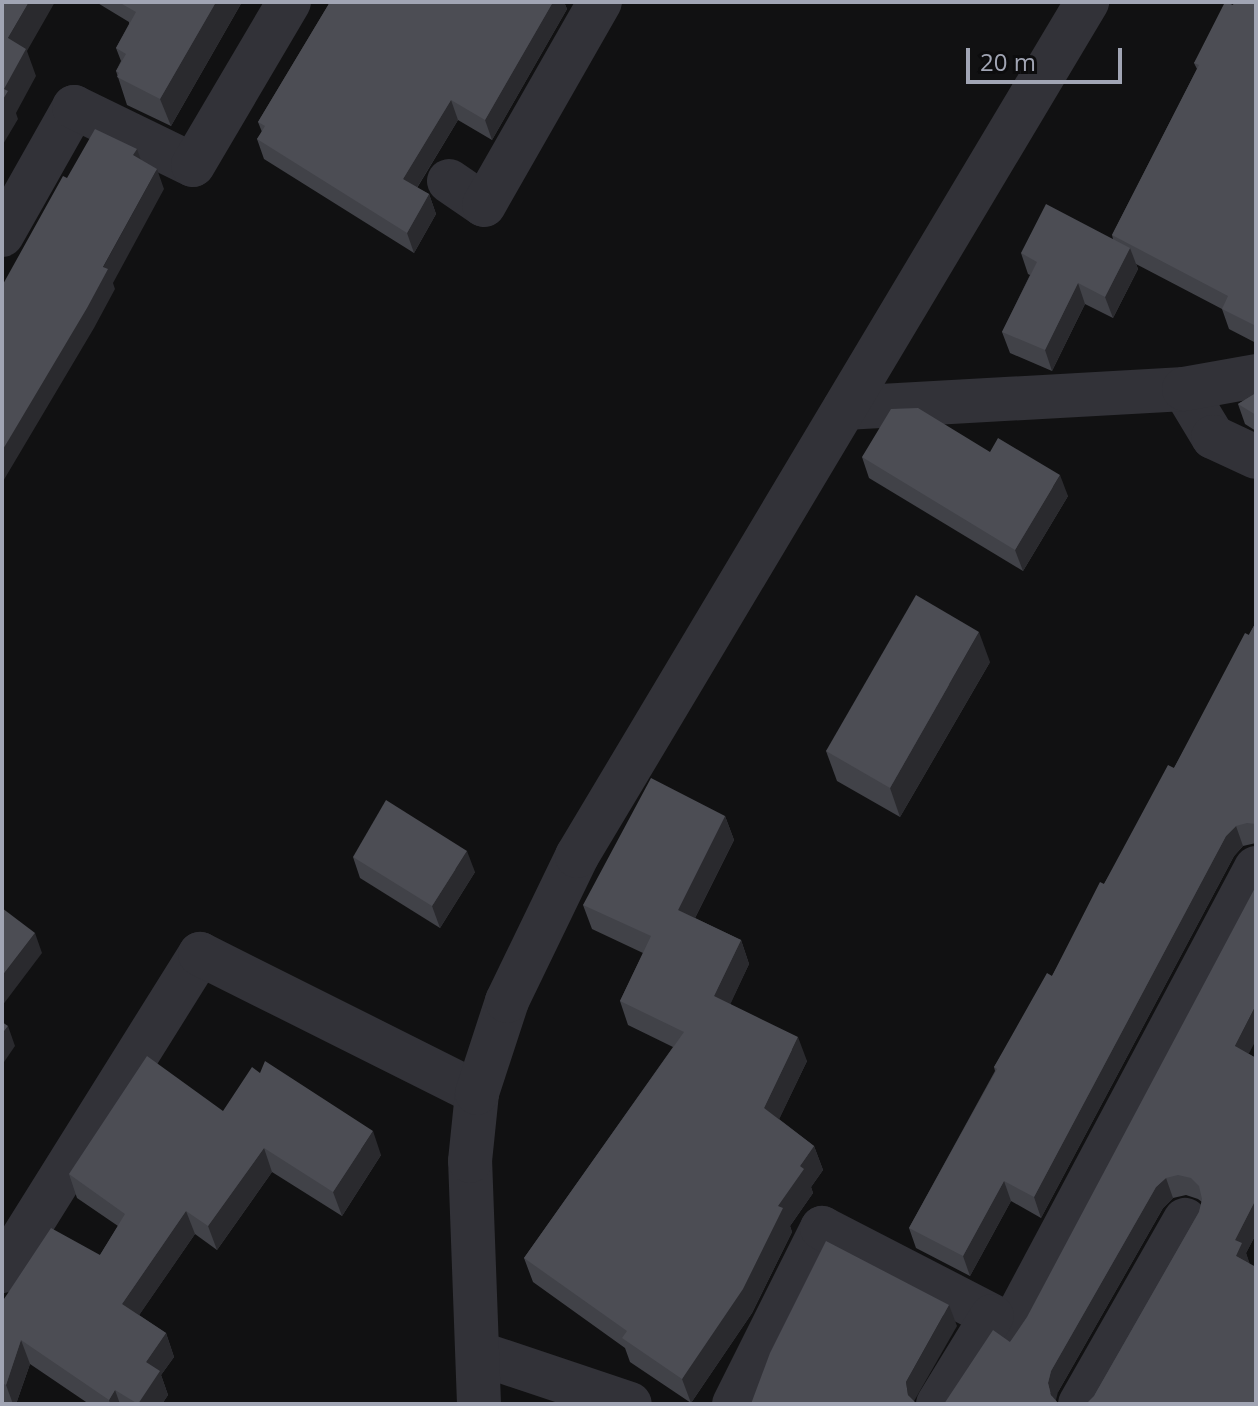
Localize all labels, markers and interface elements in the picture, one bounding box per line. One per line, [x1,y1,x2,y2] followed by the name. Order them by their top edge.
[970,32,1126,82] scale bar
[980,45,1036,78] text: 20 m

